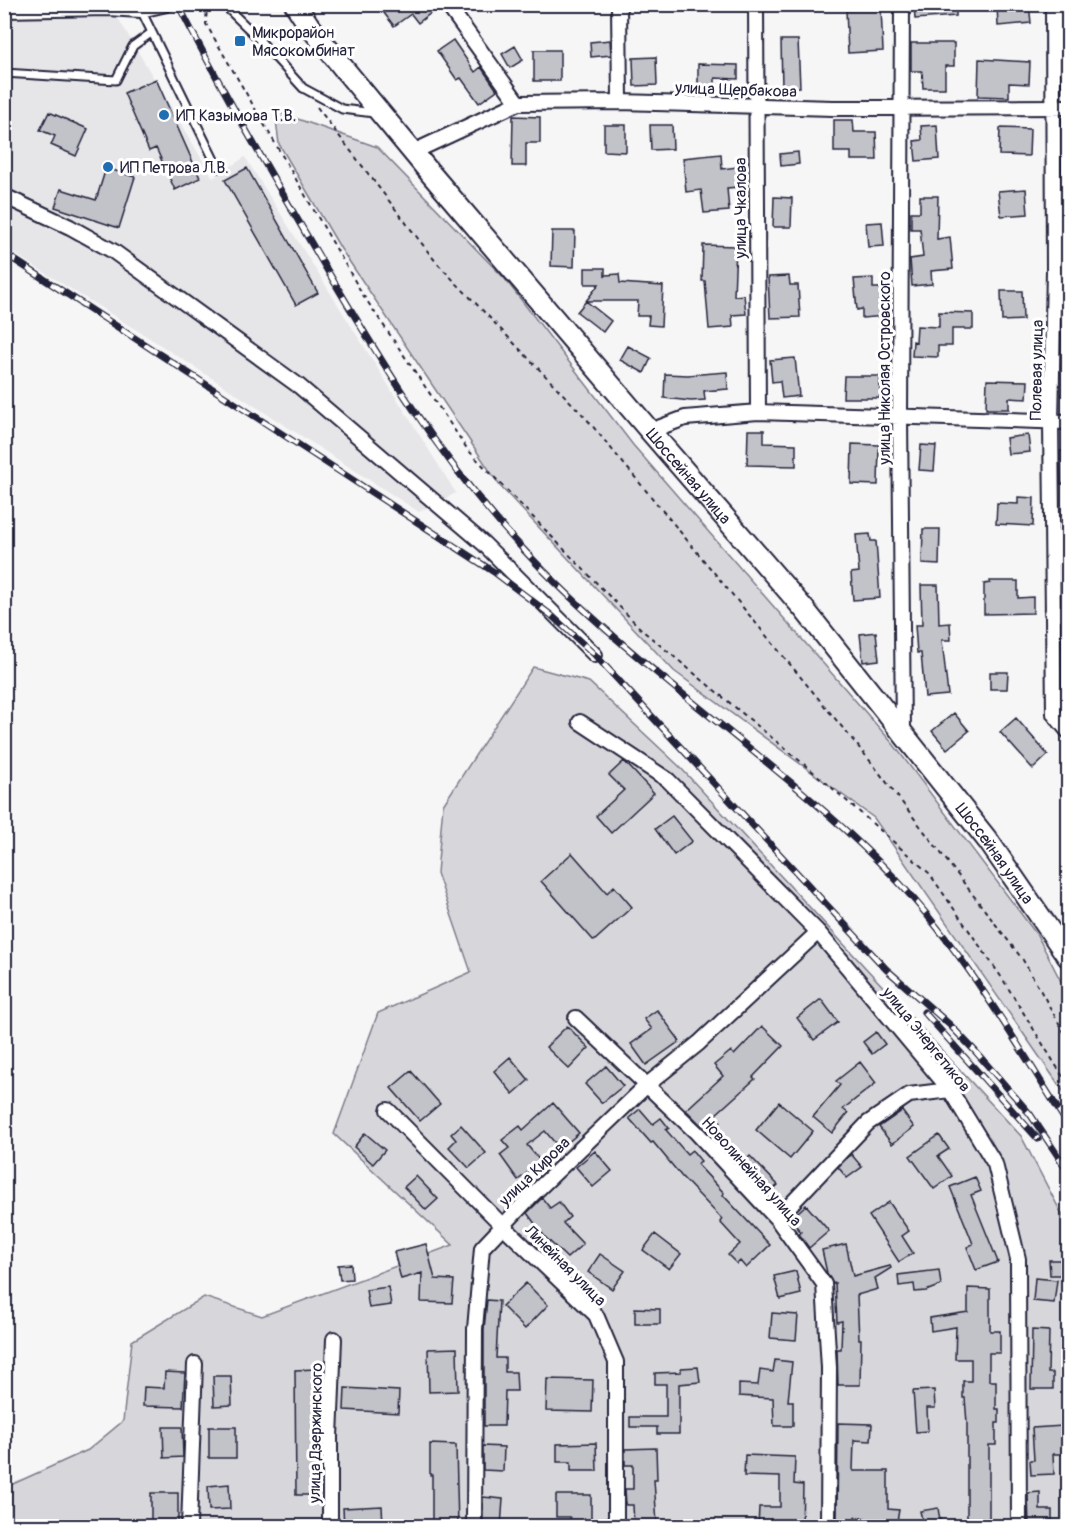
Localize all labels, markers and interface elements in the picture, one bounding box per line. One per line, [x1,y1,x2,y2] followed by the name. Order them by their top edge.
[252,23,355,61] place label: Микрорайон Мясокомбинат
[233,34,247,48] marker: Микрорайон Мясокомбинат
[674,78,797,102] street label: улица Щербакова
[176,106,296,126] place label: ИП Казымова Т.В.
[157,108,171,122] marker: ИП Казымова Т.В.
[120,158,229,178] place label: ИП Петрова Л.В.
[731,158,751,259] street label: улица Чкалова
[101,160,115,174] marker: ИП Петрова Л.В.
[875,271,895,466] street label: улица Николая Островского
[1026,320,1048,421] street label: Полевая улица
[641,425,735,529] street label: Шоссейная улица
[951,799,1038,908] street label: Шоссейная улица
[877,982,975,1096] street label: улица Энергетиков
[697,1113,806,1231] street label: Новолинейная улица
[494,1133,574,1211] street label: улица Кирова
[520,1220,610,1310] street label: Линейная улица
[305,1362,327,1504] street label: улица Дзержинского

